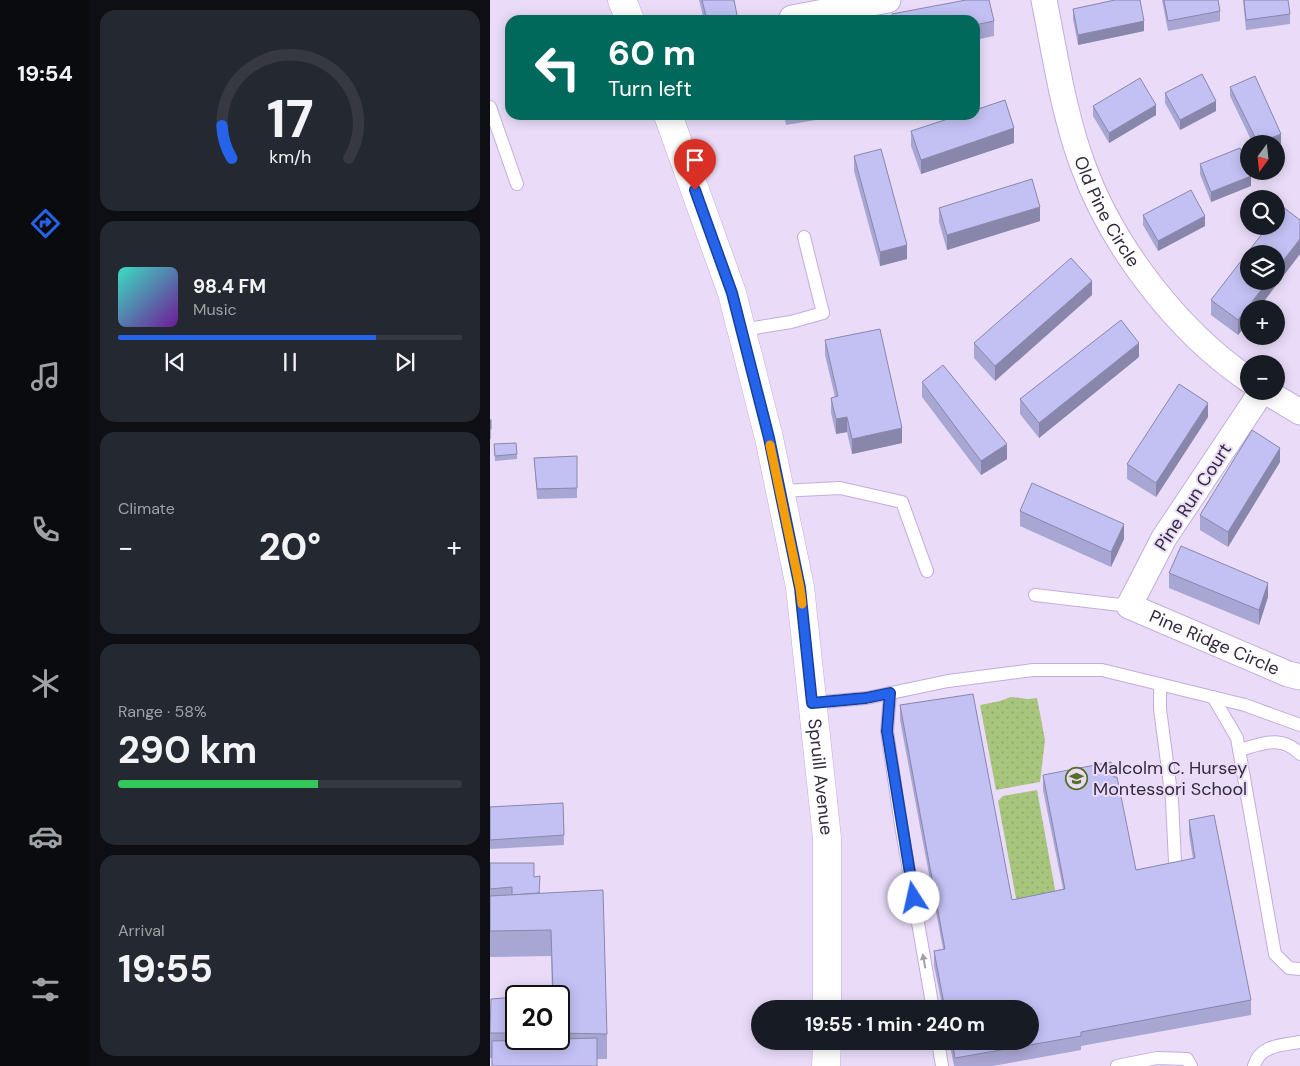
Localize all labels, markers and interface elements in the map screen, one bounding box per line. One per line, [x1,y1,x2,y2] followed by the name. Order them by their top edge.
[608,30,696,76] text: 60 m
[525,35,590,100] icon: left
[17,59,73,88] text: 19:54
[608,74,692,103] text: Turn left
[267,85,313,153] text: 17
[1240,135,1285,180] north arrow
[1240,135,1285,400] map controls
[674,139,716,190] pin
[269,145,311,169] text: km/h
[681,146,709,174] icon: arrive
[1068,153,1145,272] street label: Old Pine Circle
[1240,190,1285,235] button: search
[28,206,63,241] icon: directions
[1240,245,1285,290] button: layers
[193,274,266,299] text: 98.4 FM
[193,299,237,320] text: Music
[1240,300,1285,345] button: +
[161,348,189,376] icon: previous
[276,348,304,376] icon: pause
[391,348,419,376] icon: next
[1240,355,1285,400] button: −
[28,359,63,394] icon: music
[1149,439,1237,555] street label: Pine Run Court
[118,498,175,519] text: Climate
[28,512,63,547] icon: phone
[259,522,321,572] text: 20°
[118,529,133,566] text: −
[447,529,462,566] text: +
[1146,604,1283,681] street label: Pine Ridge Circle
[28,666,63,701] icon: climate
[118,701,207,722] text: Range · 58%
[802,717,839,836] street label: Spruill Avenue
[118,725,257,775] text: 290 km
[1093,756,1247,801] place label: Malcolm C. Hursey Montessori School
[1065,766,1089,790] school or university icon: Malcolm C. Hursey Montessori School
[28,819,63,854] icon: car
[887,871,939,923] position arrow
[118,920,165,941] text: Arrival
[118,944,213,994] text: 19:55
[920,952,928,968] one-way arrow
[28,972,63,1007] icon: filters
[505,985,570,1050] speed limit sign: 20
[805,1012,985,1037] text: 19:55 · 1 min · 240 m

